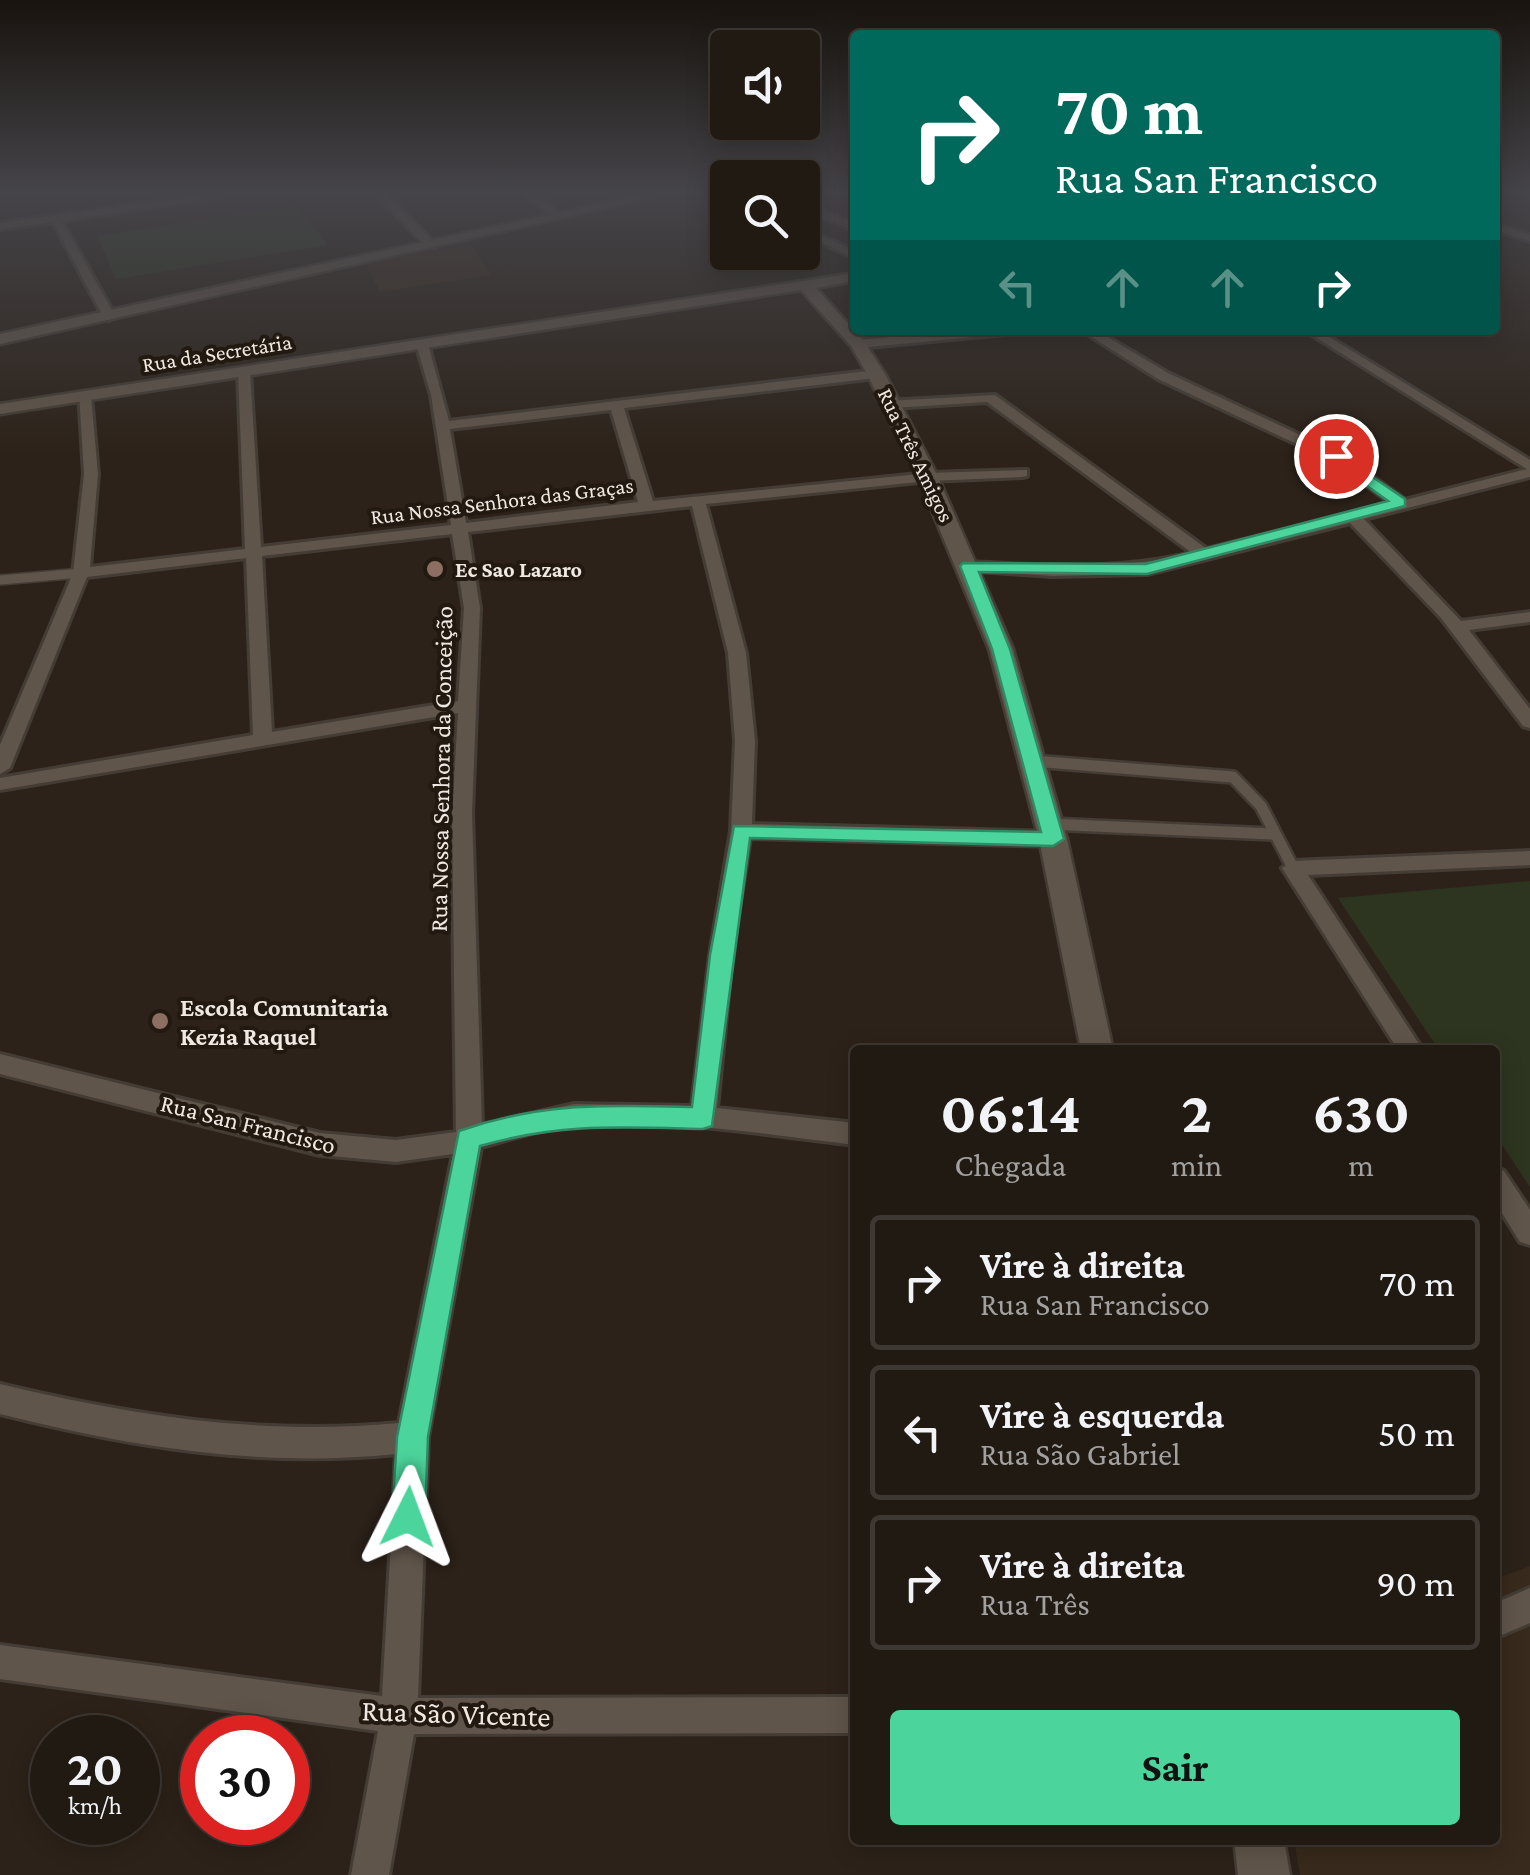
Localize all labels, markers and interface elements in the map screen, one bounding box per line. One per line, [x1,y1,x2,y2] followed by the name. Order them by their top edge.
[710,30,820,270] map controls
[710,30,820,140] button: sound
[890,70,1020,200] icon: right
[1055,71,1203,149] text: 70 m
[1055,153,1378,203] text: Rua San Francisco
[710,160,820,270] button: search
[990,260,1045,315] icon: left
[1095,260,1150,315] icon: ahead
[1200,260,1255,315] icon: ahead
[1305,260,1360,315] icon: right
[140,329,294,377] street label: Rua da Secretária
[873,384,959,526] street label: Rua Três Amigos
[1294,414,1379,499] pin
[1309,429,1364,484] icon: arrive
[369,472,635,530] street label: Rua Nossa Senhora das Graças
[455,557,582,582] place label: Ec Sao Lazaro
[424,558,446,580] marker: Ec Sao Lazaro
[425,606,458,932] street label: Rua Nossa Senhora da Conceição
[180,994,389,1050] place label: Escola Comunitaria Kezia Raquel
[149,1010,171,1032] marker: Escola Comunitaria Kezia Raquel
[940,1078,1081,1145] text: 06:14
[1181,1078,1212,1145] text: 2
[1312,1078,1410,1145] text: 630
[158,1089,338,1159] street label: Rua San Francisco
[955,1147,1066,1183] text: Chegada
[1171,1147,1222,1183] text: min
[1348,1147,1374,1183] text: m
[980,1244,1185,1286] text: Vire à direita
[895,1255,950,1310] icon: right
[1379,1262,1455,1304] text: 70 m
[980,1286,1210,1322] text: Rua San Francisco
[980,1394,1224,1436] text: Vire à esquerda
[895,1405,950,1460] icon: left
[1378,1412,1455,1454] text: 50 m
[980,1436,1181,1472] text: Rua São Gabriel
[356,1465,460,1569] position arrow
[980,1544,1185,1586] text: Vire à direita
[895,1555,950,1610] icon: right
[1377,1562,1455,1604] text: 90 m
[980,1586,1090,1622] text: Rua Três
[361,1693,551,1733] street label: Rua São Vicente
[890,1710,1460,1825] button: Sair
[180,1715,310,1845] speed limit sign: 30
[67,1740,123,1796] text: 20
[68,1792,122,1819] text: km/h

